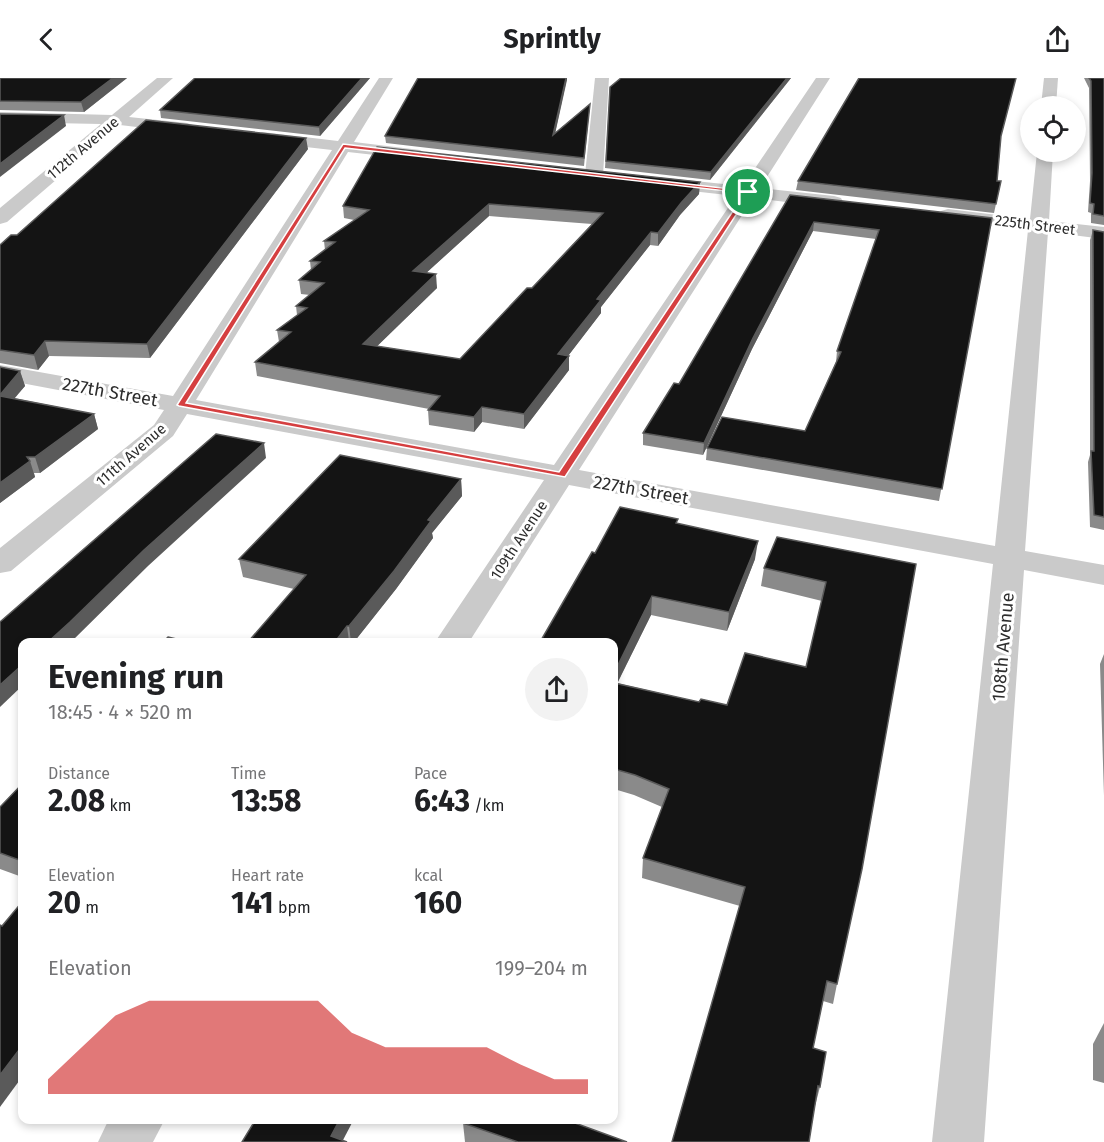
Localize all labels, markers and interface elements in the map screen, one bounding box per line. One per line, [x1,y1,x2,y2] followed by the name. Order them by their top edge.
[30,23,63,56] icon: back
[503,23,601,55] text: Sprintly
[1041,23,1074,56] icon: share
[1020,96,1086,162] map controls
[1020,96,1086,162] button: locate
[43,113,123,183] street label: 112th Avenue
[722,166,773,217] pin
[731,175,764,208] icon: arrive
[994,211,1077,239] street label: 225th Street
[61,373,160,411] street label: 227th Street
[92,420,170,490] street label: 111th Avenue
[592,471,691,509] street label: 227th Street
[487,497,551,583] street label: 109th Avenue
[987,592,1019,702] street label: 108th Avenue
[48,657,224,697] text: Evening run
[525,658,588,721] button: share
[48,700,193,724] text: 18:45 · 4 × 520 m
[48,764,110,783] text: Distance
[231,764,266,783] text: Time
[414,764,447,783] text: Pace
[48,783,105,819] text: 2.08
[231,783,301,819] text: 13:58
[414,783,470,819] text: 6:43
[105,796,131,815] text: km
[470,796,505,815] text: /km
[48,866,115,885] text: Elevation
[231,866,304,885] text: Heart rate
[414,866,443,885] text: kcal
[48,885,81,921] text: 20
[231,885,274,921] text: 141
[414,885,462,921] text: 160
[81,898,99,917] text: m
[274,898,311,917] text: bpm
[48,956,132,980] text: Elevation
[495,956,588,980] text: 199–204 m

